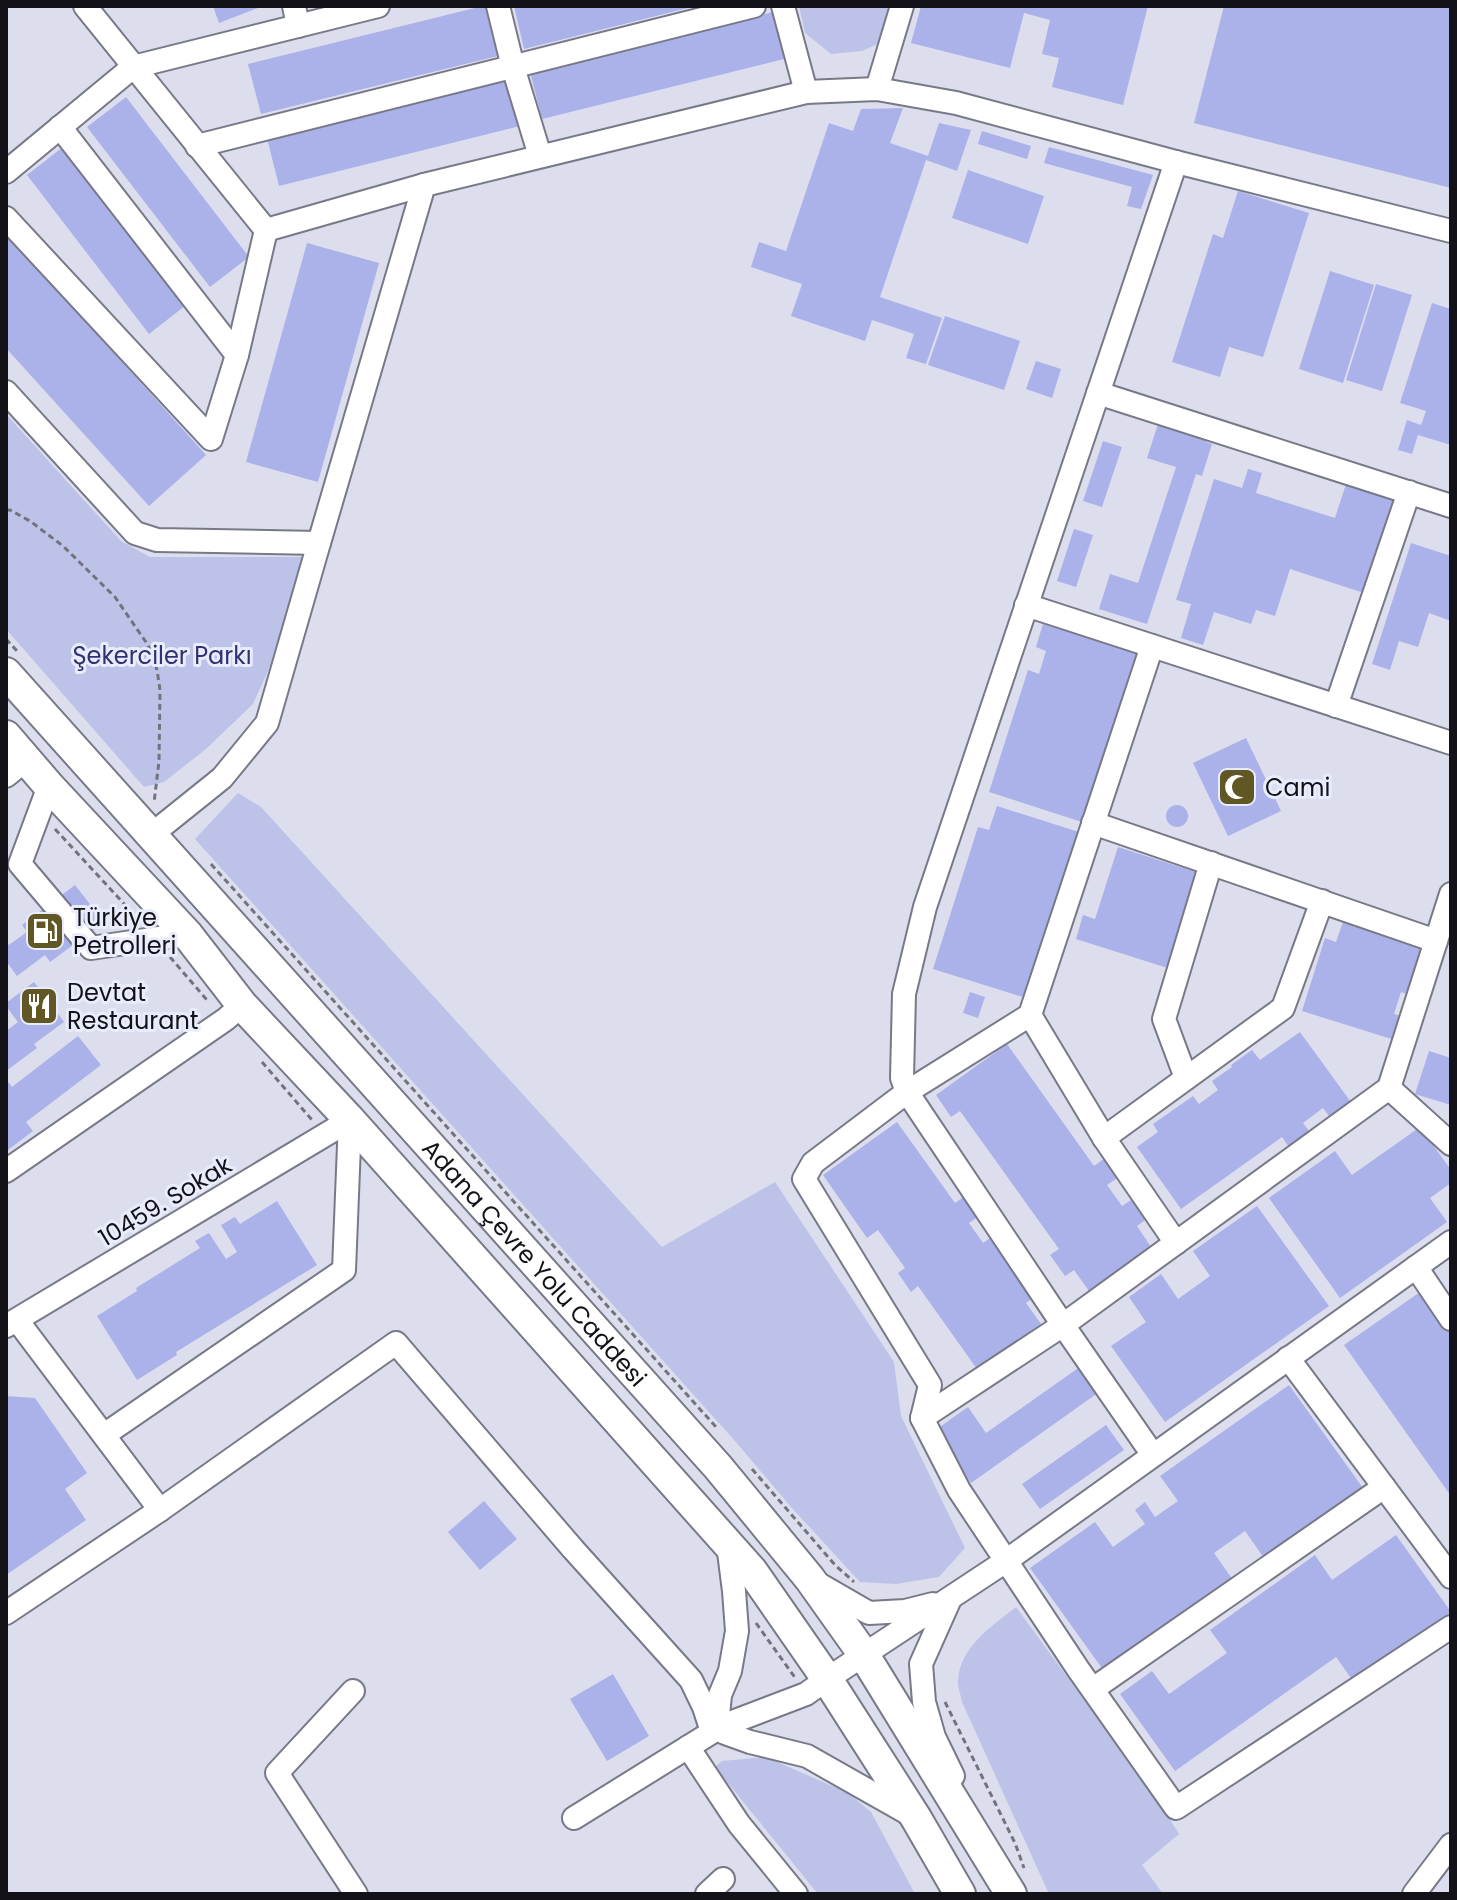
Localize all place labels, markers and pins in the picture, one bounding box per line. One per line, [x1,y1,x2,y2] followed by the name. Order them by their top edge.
[1216,766,1258,808] mosque icon: Cami
[1265,771,1330,804] place label: Cami
[73,901,176,962] place label: Türkiye Petrolleri
[24,910,66,952] fuel station icon: Türkiye Petrolleri
[67,976,199,1037] place label: Devtat Restaurant
[18,985,60,1027] restaurant icon: Devtat Restaurant

